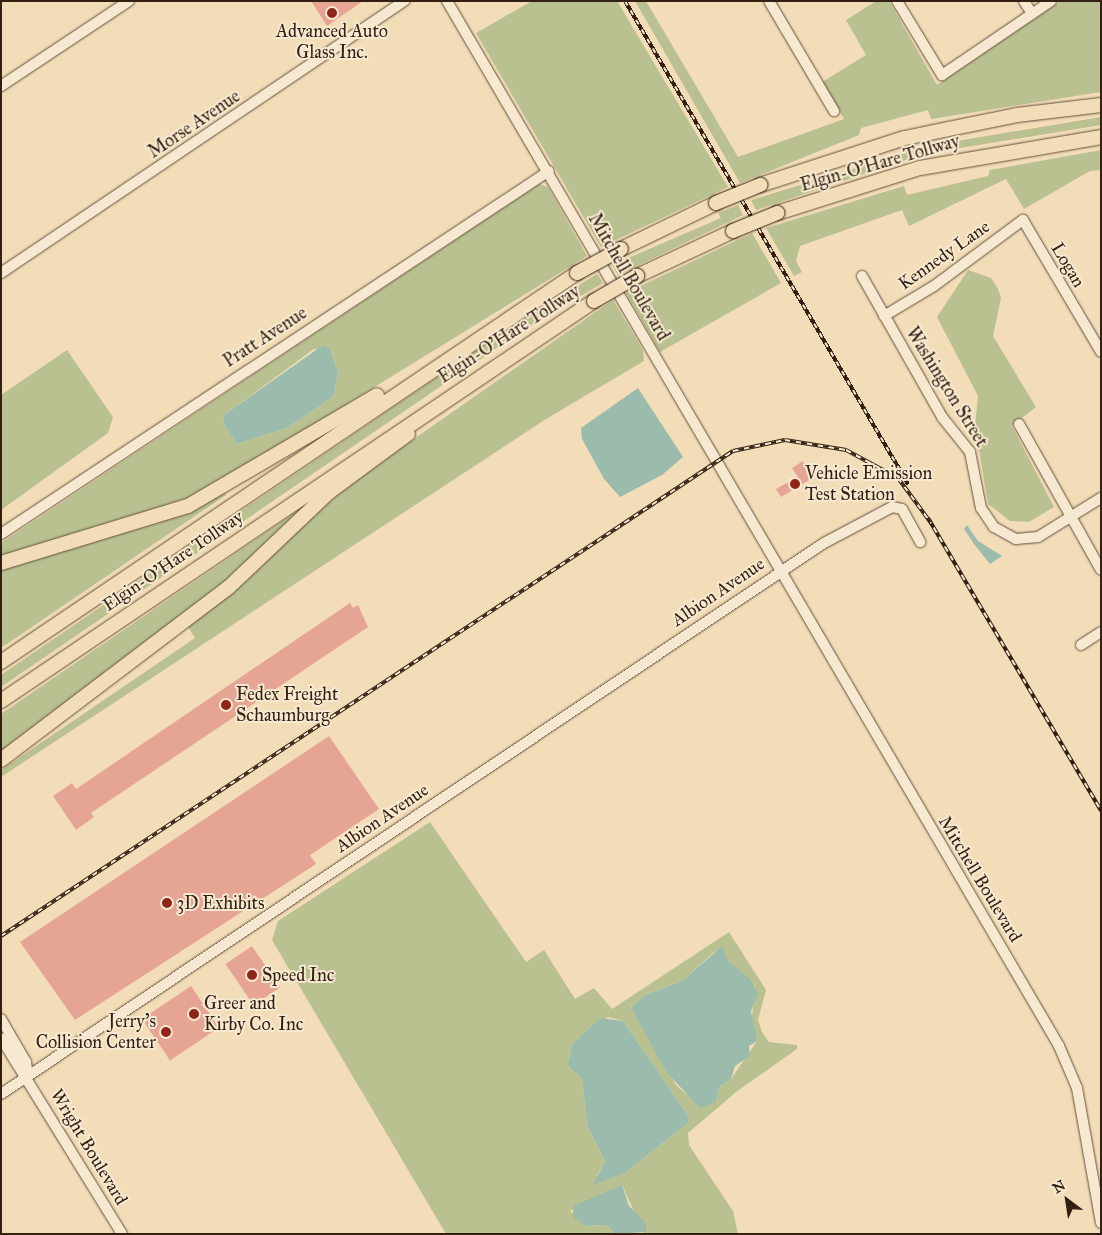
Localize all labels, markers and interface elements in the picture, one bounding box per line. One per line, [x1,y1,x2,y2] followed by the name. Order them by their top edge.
[326,7,338,19] marker: Advanced Auto Glass Inc.
[276,21,388,64] place label: Advanced Auto Glass Inc.
[144,85,244,163] street label: Morse Avenue
[798,130,962,196] street label: Elgin-O'Hare Tollway
[584,210,674,344] street label: Mitchell Boulevard
[894,216,994,294] street label: Kennedy Lane
[1046,239,1090,291] street label: Logan
[434,280,584,388] street label: Elgin-O'Hare Tollway
[219,302,311,372] street label: Pratt Avenue
[901,323,993,451] street label: Washington Street
[805,463,932,506] place label: Vehicle Emission Test Station
[789,478,801,490] marker: Vehicle Emission Test Station
[99,506,247,616] street label: Elgin-O'Hare Tollway
[667,553,769,631] street label: Albion Avenue
[236,684,338,726] place label: Fedex Freight Schaumburg
[220,699,232,711] marker: Fedex Freight Schaumburg
[331,779,433,857] street label: Albion Avenue
[934,812,1026,946] street label: Mitchell Boulevard
[177,892,265,914] place label: 3D Exhibits
[161,897,173,909] marker: 3D Exhibits
[262,964,334,986] place label: Speed Inc
[246,969,258,981] marker: Speed Inc
[204,993,303,1036] place label: Greer and Kirby Co. Inc
[188,1008,200,1020] marker: Greer and Kirby Co. Inc
[36,1011,156,1054] place label: Jerry's Collision Center
[160,1026,172,1038] marker: Jerry's Collision Center
[46,1085,132,1209] street label: Wright Boulevard
[1042,1175,1092,1225] north arrow
[1050,1176,1068,1197] text: N

